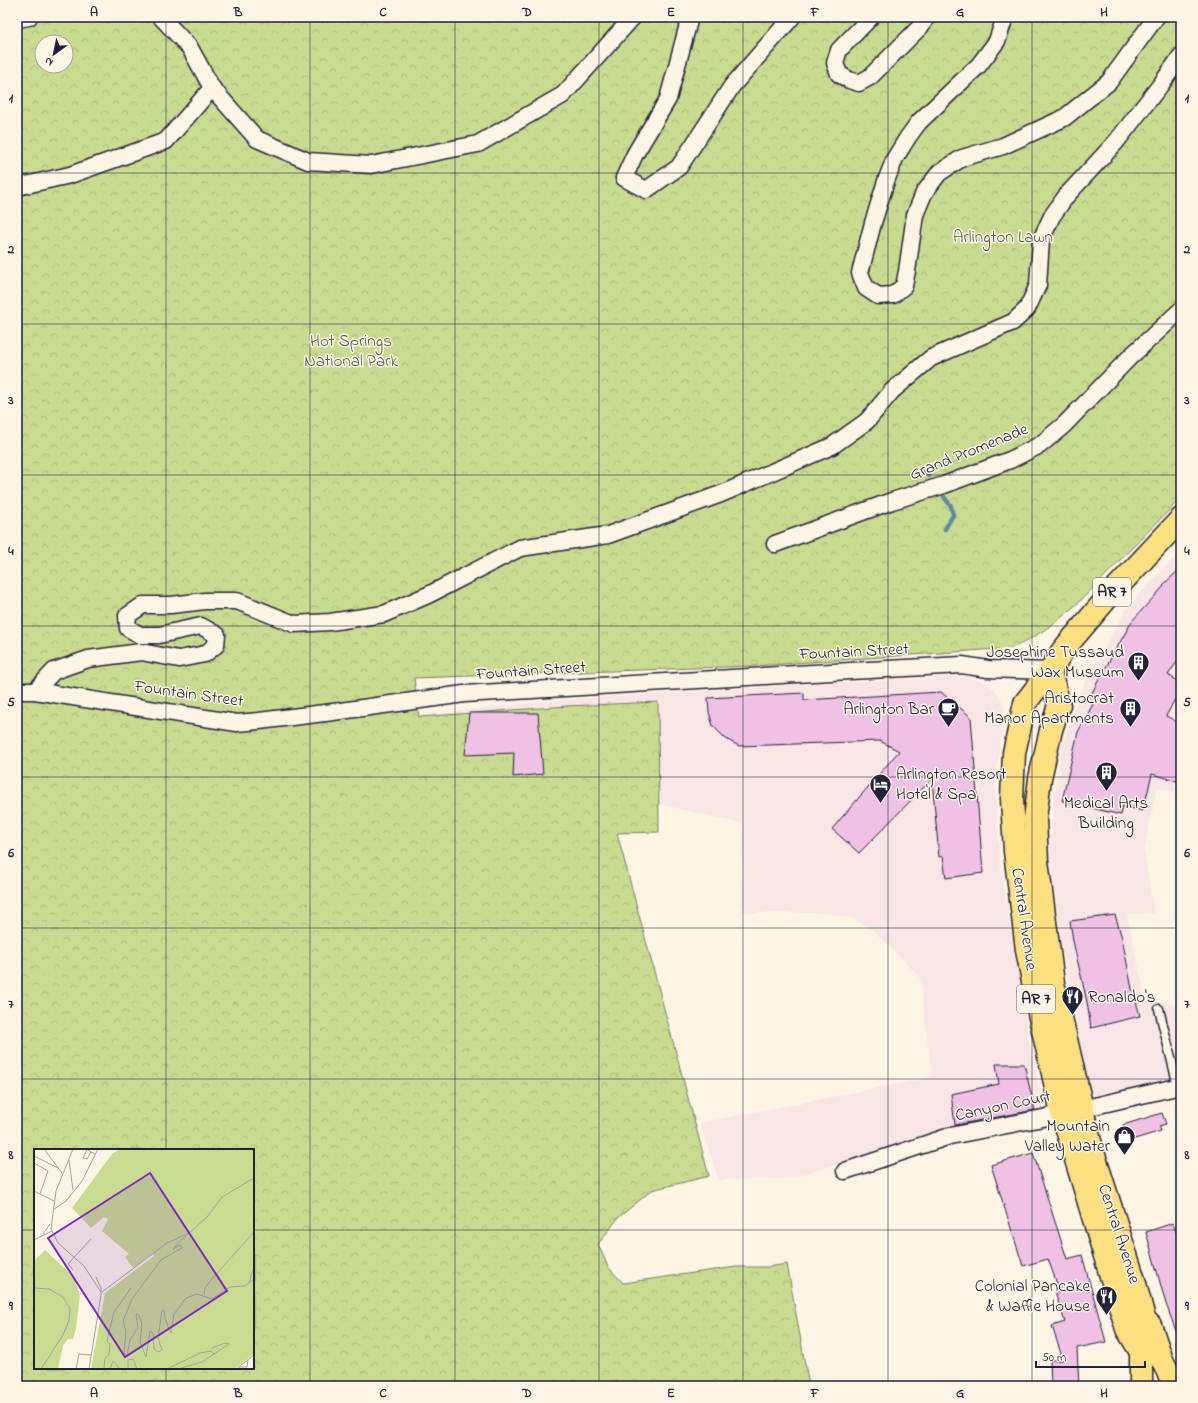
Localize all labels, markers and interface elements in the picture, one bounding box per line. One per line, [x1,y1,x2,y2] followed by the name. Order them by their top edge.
[90,3,98,22] text: A
[233,3,243,22] text: B
[379,3,387,22] text: C
[521,3,532,22] text: D
[667,3,675,22] text: E
[810,3,820,22] text: F
[956,3,964,22] text: G
[1100,3,1108,22] text: H
[34,34,74,74] north arrow
[42,53,57,70] text: N
[9,89,14,108] text: 1
[1185,89,1190,108] text: 1
[953,225,1053,252] park label: Arlington Lawn
[7,240,15,259] text: 2
[1183,240,1191,259] text: 2
[304,329,398,374] park label: Hot Springs National Park
[7,391,14,410] text: 3
[1183,391,1190,410] text: 3
[906,417,1032,487] street label: Grand Promenade
[7,542,14,561] text: 4
[1183,542,1190,561] text: 4
[1093,578,1131,606] road number: AR 7
[798,637,910,667] street label: Fountain Street
[986,640,1124,685] place label: Josephine Tussaud Wax Museum
[1126,649,1152,682] building icon: Josephine Tussaud Wax Museum
[474,655,587,687] street label: Fountain Street
[132,674,245,714] street label: Fountain Street
[984,686,1114,731] place label: Aristocrat Manor Apartments
[7,693,15,712] text: 5
[1183,693,1191,712] text: 5
[1117,695,1143,728] building icon: Aristocrat Manor Apartments
[936,696,962,729] cafe icon: Arlington Bar
[843,697,935,724] place label: Arlington Bar
[1093,760,1119,793] building icon: Medical Arts Building
[896,762,1007,807] place label: Arlington Resort Hotel & Spa
[867,771,893,804] hotel icon: Arlington Resort Hotel & Spa
[1064,791,1148,838] place label: Medical Arts Building
[7,844,14,863] text: 6
[1183,844,1190,863] text: 6
[1004,866,1044,972] street label: Central Avenue
[1059,984,1085,1017] restaurant icon: Ronaldo's
[1017,985,1055,1013] road number: AR 7
[1088,985,1155,1010] place label: Ronaldo's
[8,995,14,1014] text: 7
[1184,995,1190,1014] text: 7
[953,1084,1054,1129] street label: Canyon Court
[1024,1114,1111,1160] place label: Mountain Valley Water
[1112,1123,1138,1156] shop icon: Mountain Valley Water
[8,1146,14,1165] text: 8
[1184,1146,1190,1165] text: 8
[34,1149,254,1369] inset map
[1091,1181,1147,1287] street label: Central Avenue
[975,1274,1090,1319] place label: Colonial Pancake & Waffle House
[1093,1283,1119,1316] restaurant icon: Colonial Pancake & Waffle House
[8,1297,14,1316] text: 9
[1184,1297,1190,1316] text: 9
[1036,1343,1145,1369] scale bar
[1042,1349,1066,1367] text: 50 m
[90,1384,98,1403] text: A
[233,1384,243,1403] text: B
[379,1384,387,1403] text: C
[521,1384,532,1403] text: D
[667,1384,675,1403] text: E
[810,1384,820,1403] text: F
[956,1384,964,1403] text: G
[1100,1384,1108,1403] text: H

